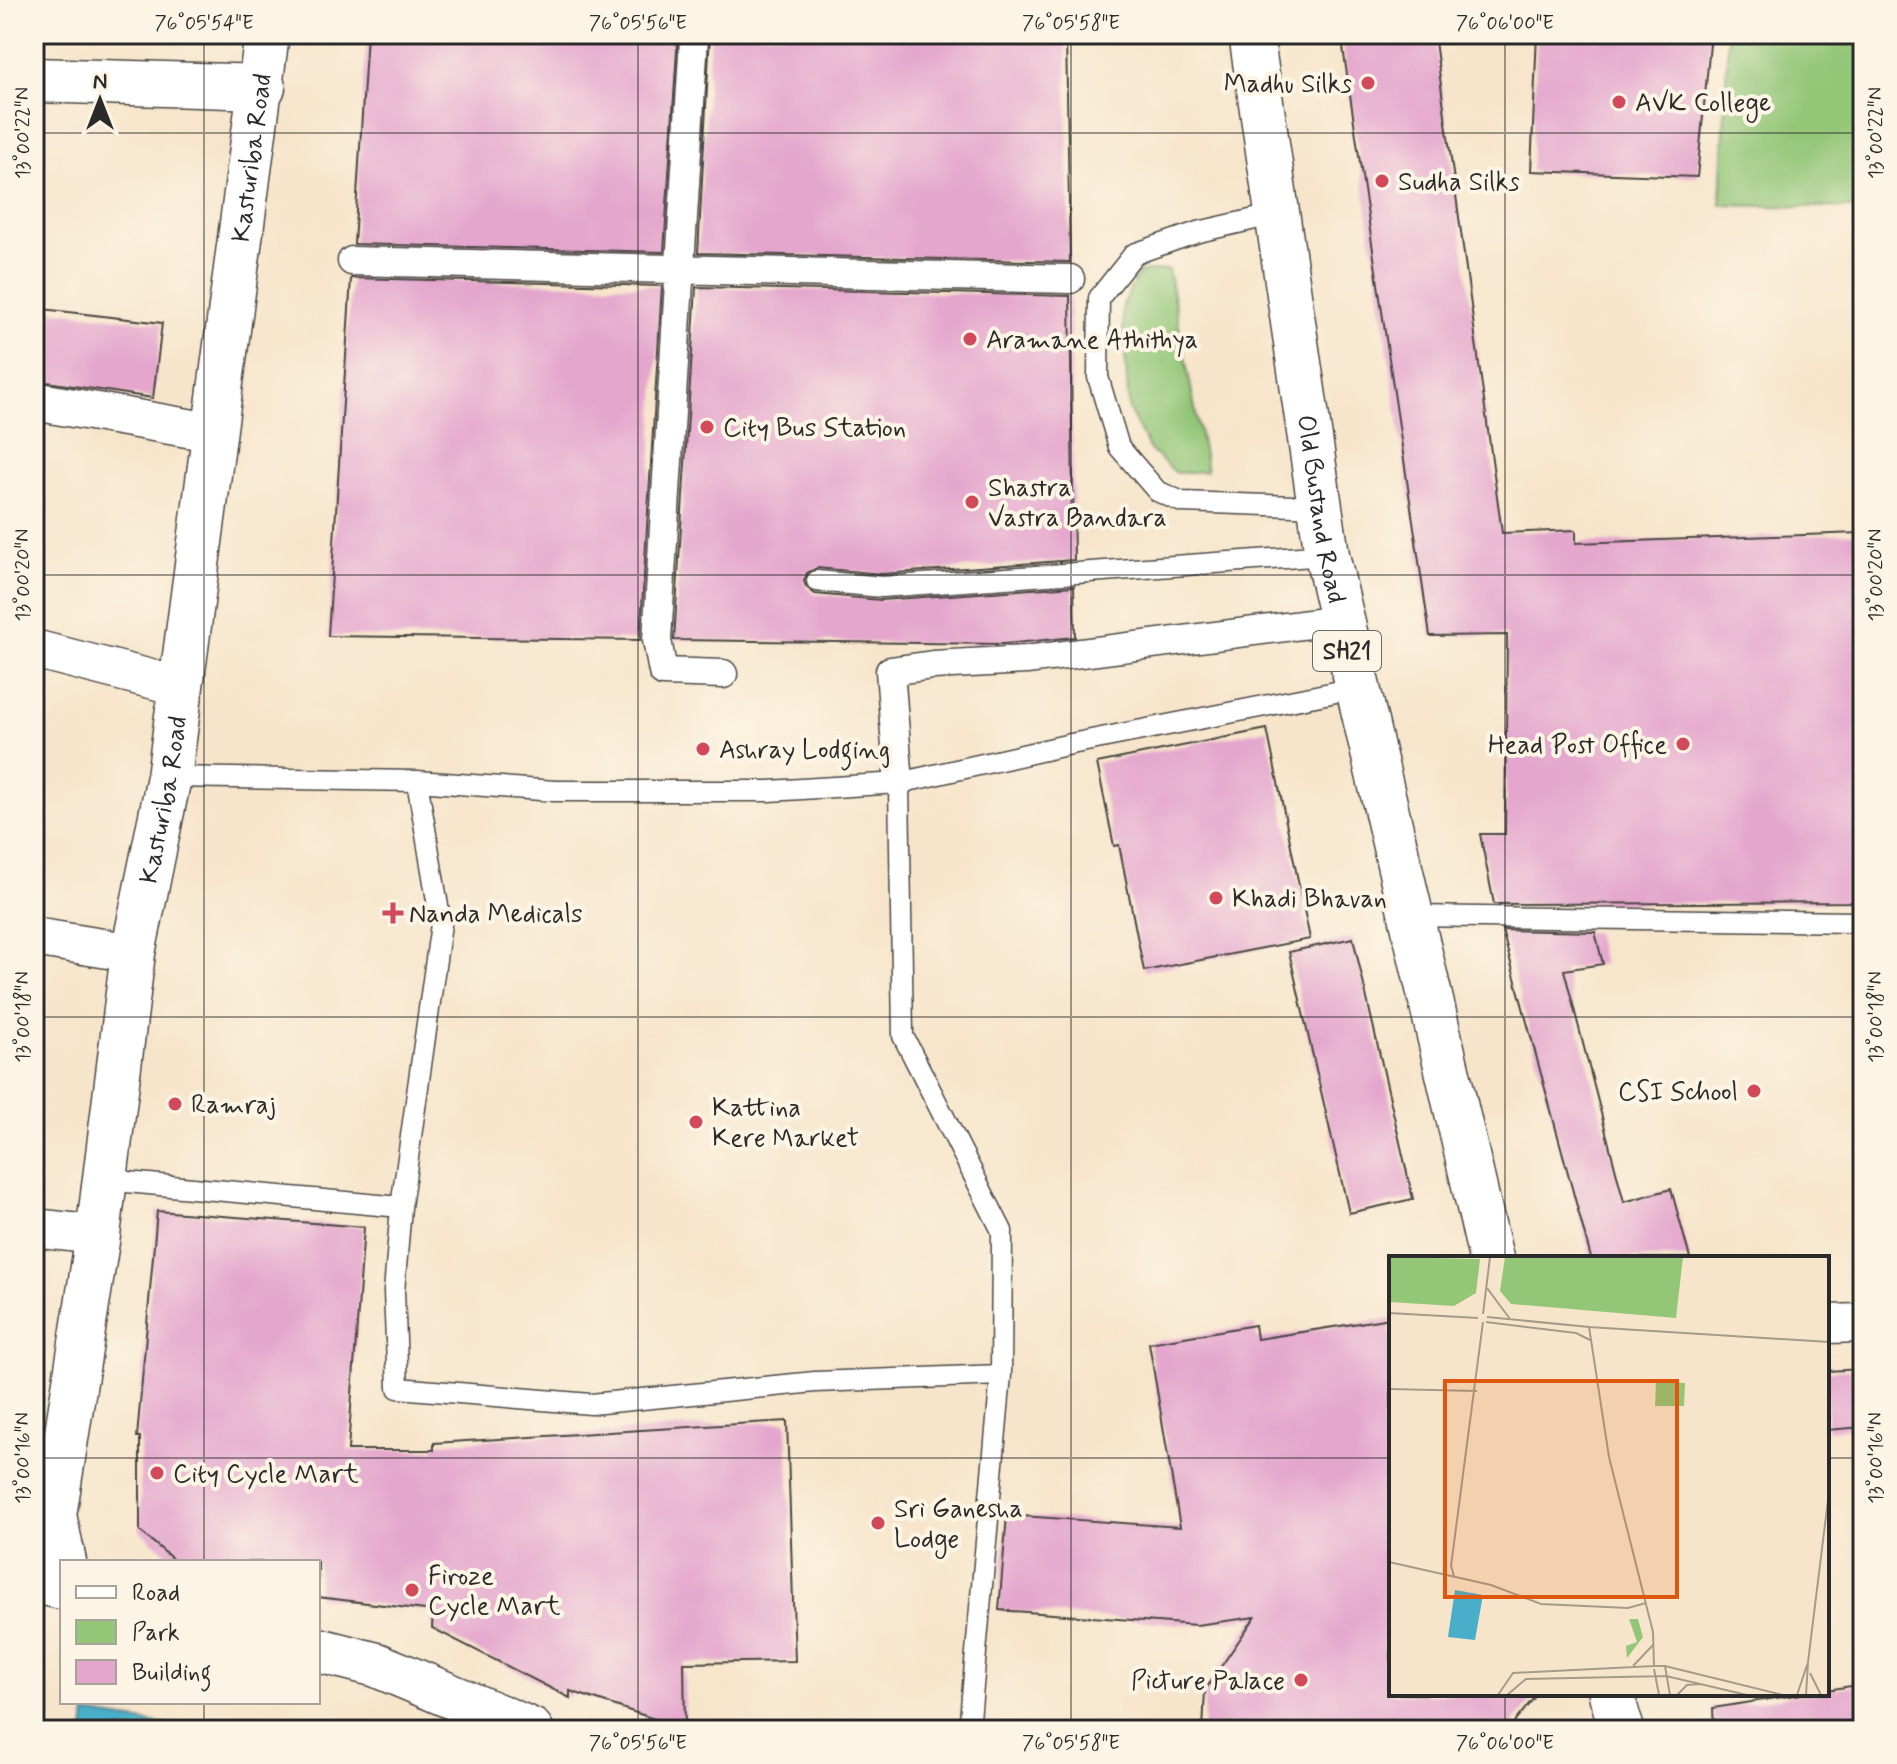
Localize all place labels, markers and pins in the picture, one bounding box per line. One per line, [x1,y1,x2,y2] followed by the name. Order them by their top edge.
[1224,68,1352,102] place label: Madhu Silks
[1359,74,1377,92] marker: Madhu Silks
[1635,87,1771,123] place label: AVK College
[1610,93,1628,111] marker: AVK College
[1398,166,1520,200] place label: Sudha Silks
[1373,172,1391,190] marker: Sudha Silks
[986,324,1198,358] place label: Aramane Athithya
[961,330,979,348] marker: Aramane Athithya
[723,412,906,446] place label: City Bus Station
[698,418,716,436] marker: City Bus Station
[988,472,1167,536] place label: Shastra Vastra Bandara
[963,493,981,511] marker: Shastra Vastra Bandara
[1488,729,1667,763] place label: Head Post Office
[719,734,890,771] place label: Ashray Lodging
[1674,735,1692,753] marker: Head Post Office
[694,740,712,758] marker: Ashray Lodging
[1232,883,1387,917] place label: Khadi Bhavan
[1207,889,1225,907] marker: Khadi Bhavan
[409,898,583,932] place label: Nanda Medicals
[384,904,402,922] marker: Nanda Medicals
[1618,1076,1738,1110] place label: CSI School
[1745,1082,1763,1100] marker: CSI School
[191,1089,276,1123] place label: Ramraj
[712,1092,859,1156] place label: Kattina Kere Market
[166,1095,184,1113] marker: Ramraj
[687,1113,705,1131] marker: Kattina Kere Market
[173,1458,359,1492] place label: City Cycle Mart
[148,1464,166,1482] marker: City Cycle Mart
[894,1493,1023,1559] place label: Sri Ganesha Lodge
[869,1514,887,1532] marker: Sri Ganesha Lodge
[428,1560,561,1624] place label: Firoze Cycle Mart
[403,1581,421,1599] marker: Firoze Cycle Mart
[1131,1665,1285,1699] place label: Picture Palace
[1292,1671,1310,1689] marker: Picture Palace

